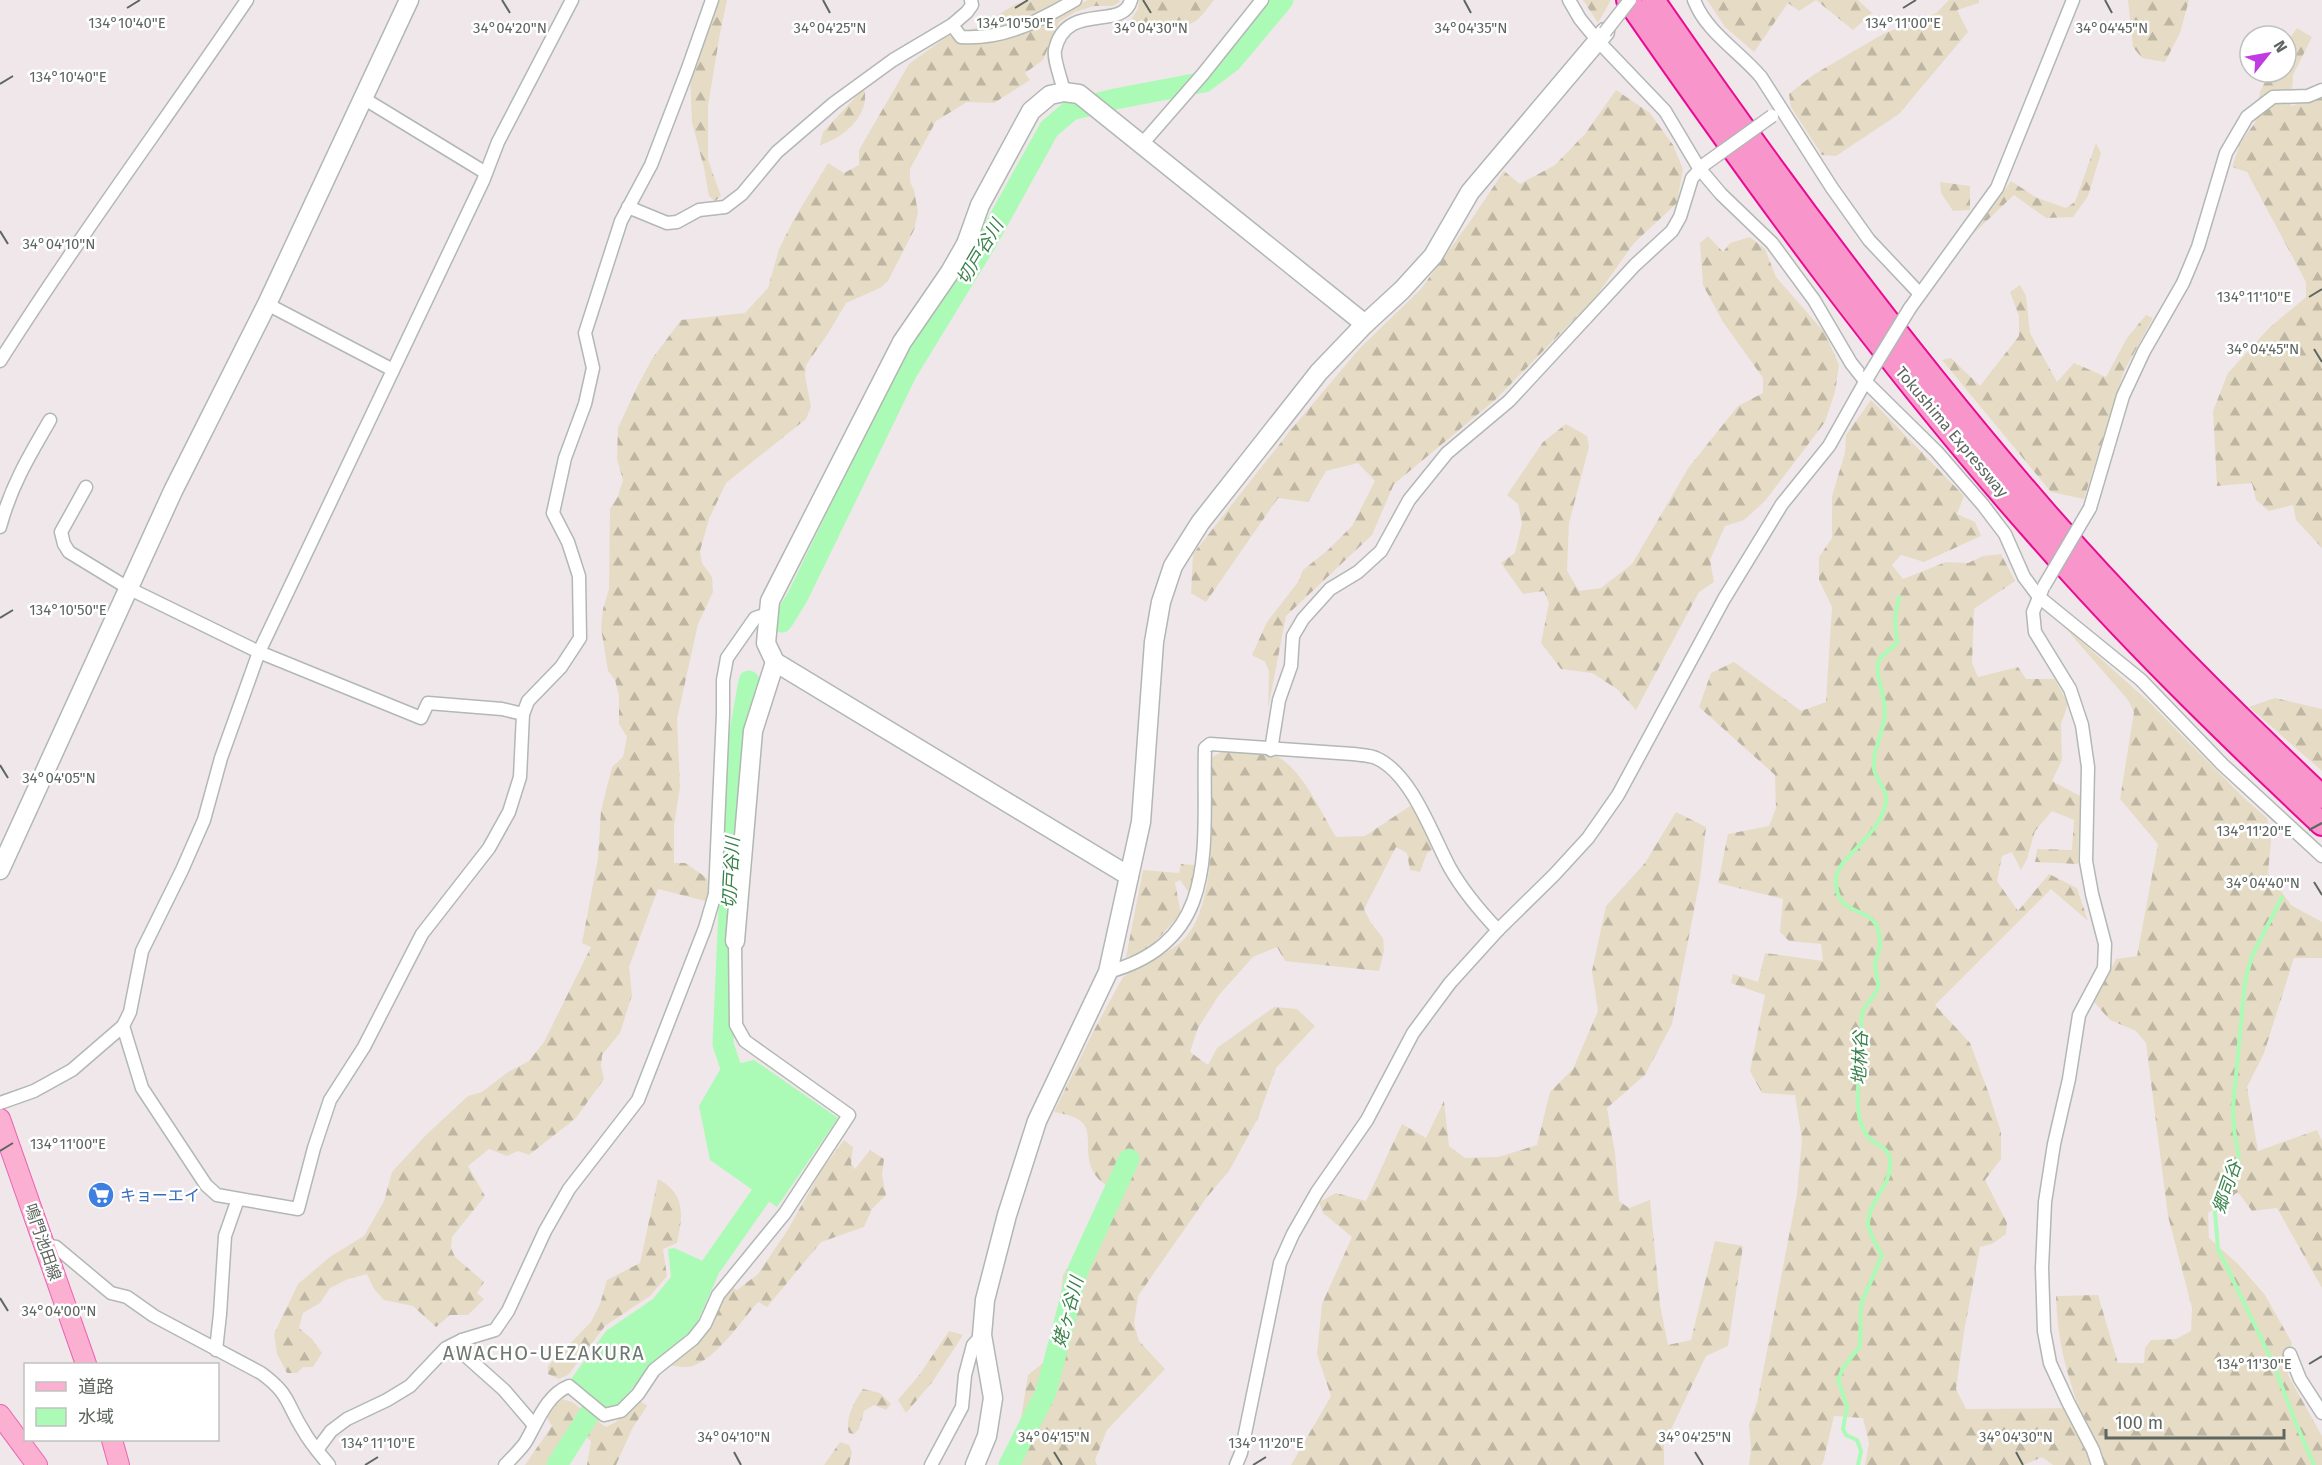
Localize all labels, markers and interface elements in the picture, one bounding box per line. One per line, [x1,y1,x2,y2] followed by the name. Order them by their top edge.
[88,14,166,32] text: 134°10'40"E
[976,14,1054,32] text: 134°10'50"E
[1865,14,1941,32] text: 134°11'00"E
[473,19,547,37] text: 34°04'20"N
[794,19,866,37] text: 34°04'25"N
[1114,19,1188,37] text: 34°04'30"N
[1435,19,1507,37] text: 34°04'35"N
[2076,19,2148,37] text: 34°04'45"N
[2238,24,2298,84] north arrow
[2270,37,2291,56] text: N
[29,68,107,86] text: 134°10'40"E
[952,214,1009,289] water label: 切戸谷川
[22,235,96,253] text: 34°04'10"N
[2217,288,2291,306] text: 134°11'10"E
[2227,340,2299,358] text: 34°04'45"N
[1892,363,2012,501] street label: Tokushima Expressway
[29,601,107,619] text: 134°10'50"E
[22,769,96,787] text: 34°04'05"N
[2216,822,2292,840] text: 134°11'20"E
[718,834,744,910] water label: 切戸谷川
[2226,874,2300,892] text: 34°04'40"N
[1848,1029,1872,1085] water label: 地林谷
[30,1135,106,1153] text: 134°11'00"E
[2208,1156,2247,1216] water label: 郷司谷
[86,1180,116,1210] supermarket icon: キョーエイ
[120,1186,200,1205] place label: キョーエイ
[21,1201,65,1283] street label: 鳴門池田線
[1048,1272,1088,1350] water label: 姥ヶ谷川
[22,1302,96,1320] text: 34°04'00"N
[443,1341,645,1365] district label: AWACHO-UEZAKURA
[2216,1355,2292,1373] text: 134°11'30"E
[24,1363,219,1441] legend
[78,1376,114,1398] text: 道路
[2106,1402,2284,1440] scale bar
[78,1406,114,1428] text: 水域
[2115,1412,2163,1434] text: 100 m
[697,1428,771,1446] text: 34°04'10"N
[1018,1428,1090,1446] text: 34°04'15"N
[1659,1428,1731,1446] text: 34°04'25"N
[1979,1428,2053,1446] text: 34°04'30"N
[341,1434,415,1452] text: 134°11'10"E
[1228,1434,1304,1452] text: 134°11'20"E

